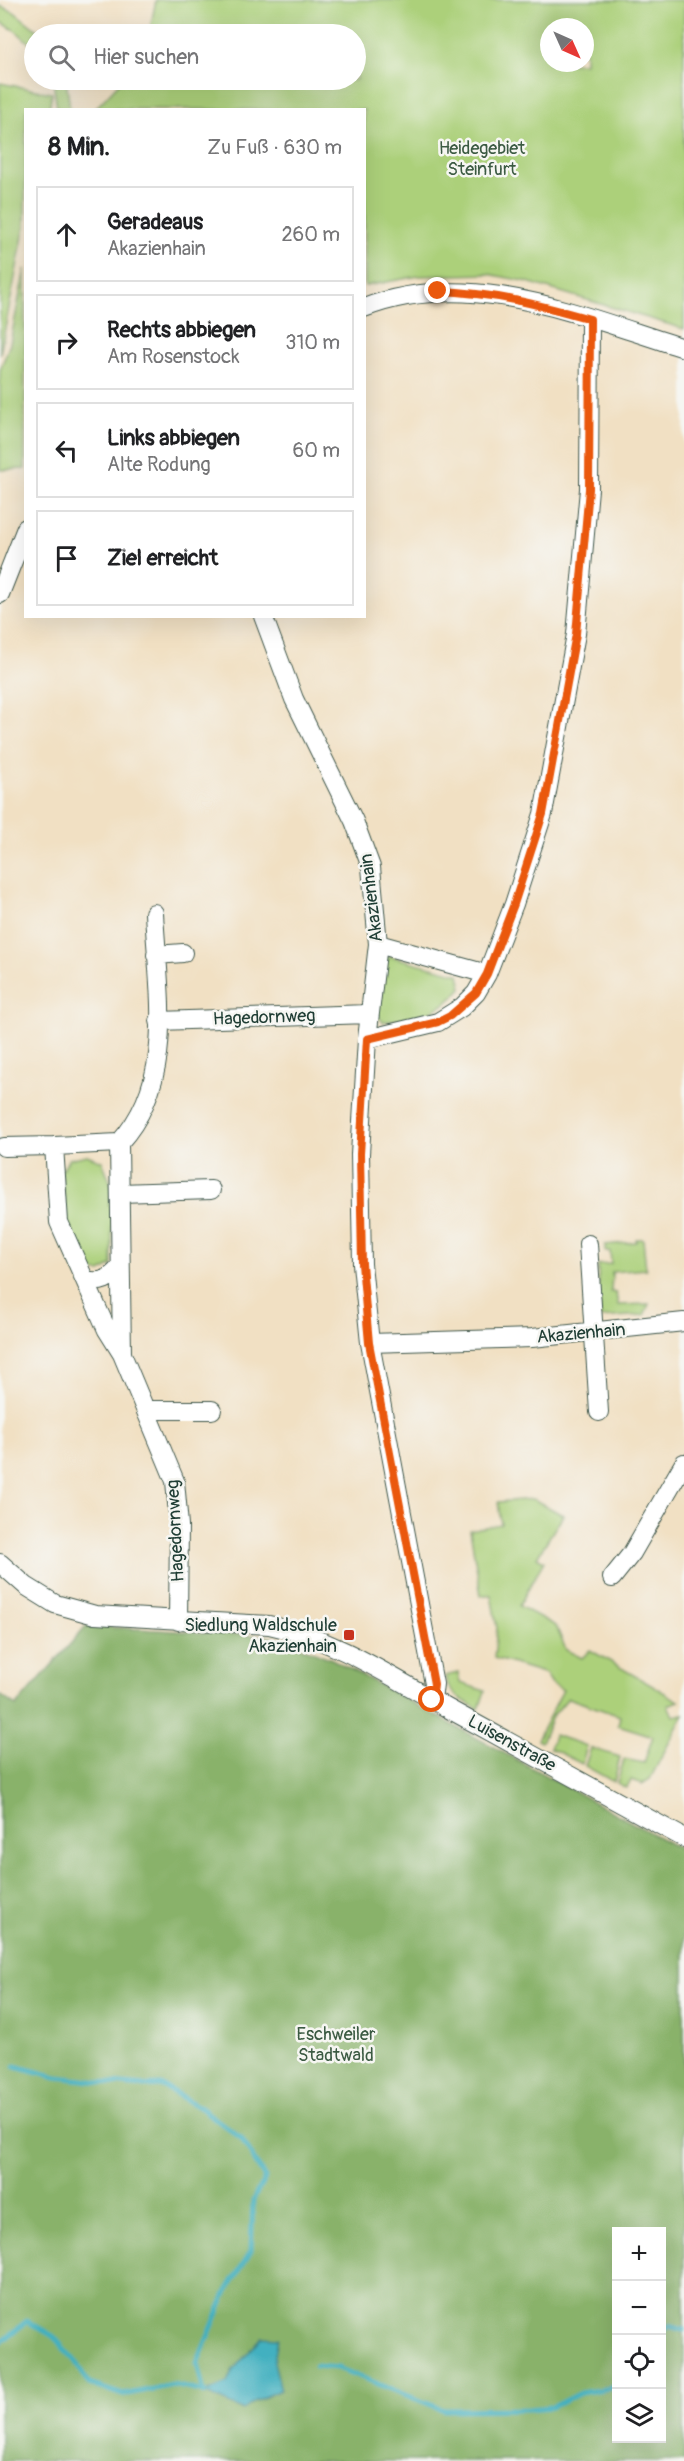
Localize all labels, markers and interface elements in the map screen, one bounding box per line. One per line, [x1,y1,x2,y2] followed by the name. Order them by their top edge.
[540,18,594,72] north arrow
[24,24,366,90] search box
[45,41,78,74] icon: search
[93,43,199,71] text: Hier suchen
[48,131,110,163] text: 8 Min.
[207,135,342,160] text: Zu Fuß · 630 m
[439,137,526,181] park label: Heidegebiet Steinfurt
[107,208,203,236] text: Geradeaus
[50,218,83,251] icon: ahead
[281,222,340,247] text: 260 m
[107,236,206,261] text: Akazienhain
[424,277,450,303] route end
[107,316,256,344] text: Rechts abbiegen
[50,326,83,359] icon: right
[285,330,340,355] text: 310 m
[107,344,240,369] text: Am Rosenstock
[107,424,240,452] text: Links abbiegen
[50,434,83,467] icon: left
[293,438,340,463] text: 60 m
[107,452,211,477] text: Alte Rodung
[50,542,83,575] icon: arrive
[107,544,218,572] text: Ziel erreicht
[355,852,388,943] street label: Akazienhain
[212,1004,316,1031] street label: Hagedornweg
[536,1318,626,1349] street label: Akazienhain
[161,1479,190,1583] street label: Hagedornweg
[184,1614,337,1658] place label: Siedlung Waldschule Akazienhain
[342,1628,356,1642] marker: Siedlung Waldschule Akazienhain
[418,1686,444,1712] route start
[464,1710,560,1777] street label: Luisenstraße
[297,2023,376,2067] park label: Eschweiler Stadtwald
[612,2227,666,2443] map controls
[612,2227,666,2281] button: +
[612,2281,666,2335] button: −
[612,2335,666,2389] button: locate
[612,2389,666,2443] button: layers

